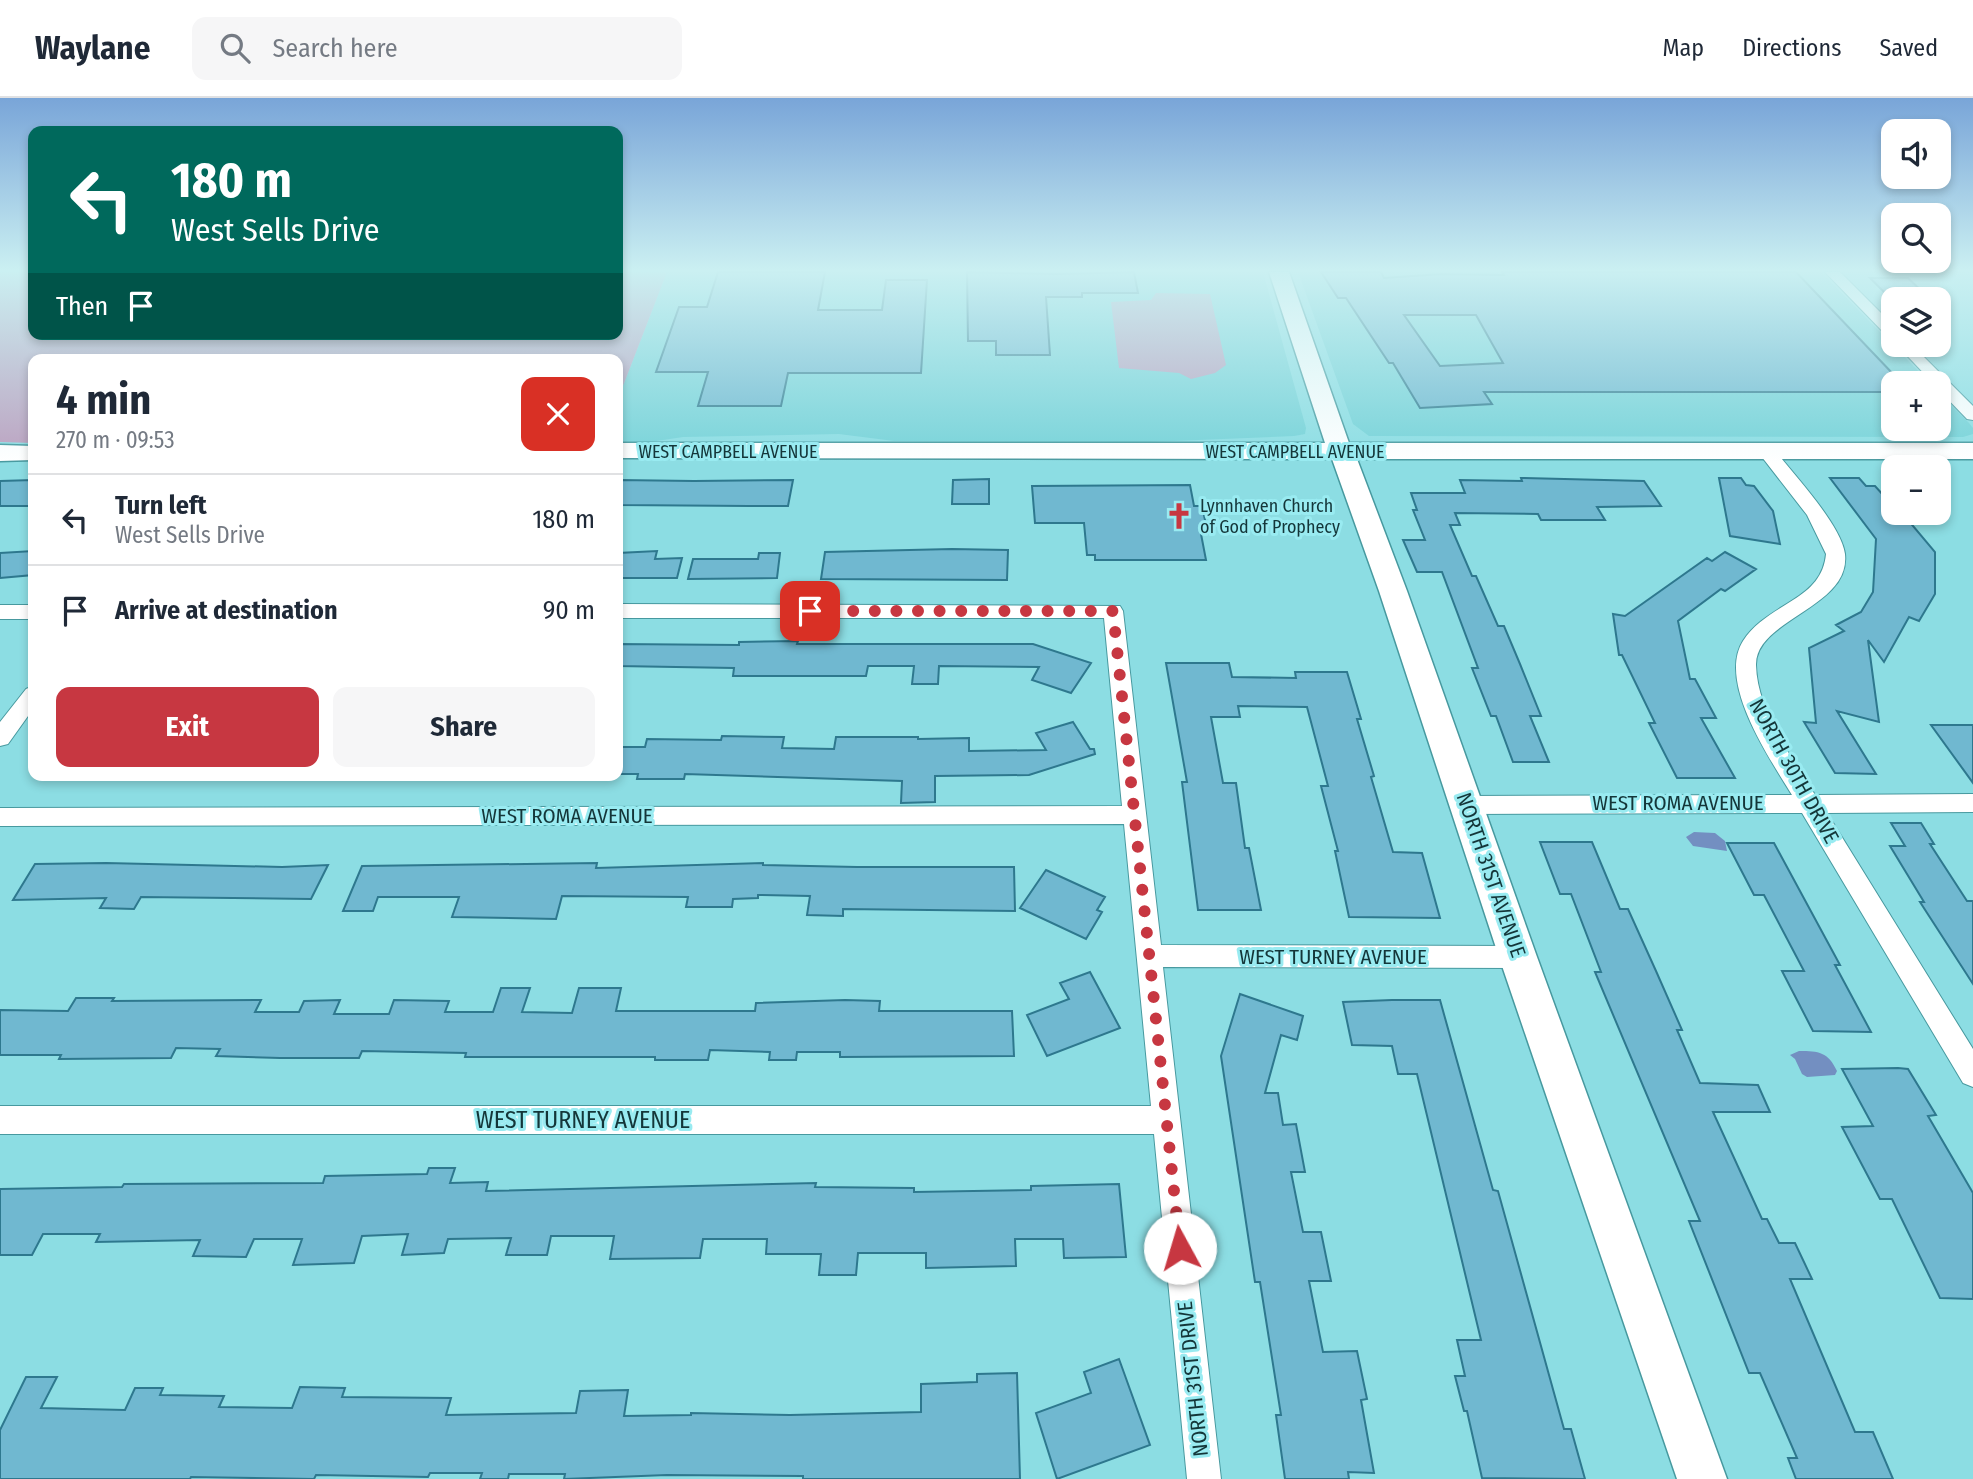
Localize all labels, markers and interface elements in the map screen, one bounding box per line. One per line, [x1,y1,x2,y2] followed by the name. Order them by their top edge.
[192,17,682,80] search box
[35,28,150,68] text: Waylane
[216,29,254,67] icon: search
[272,33,398,64] text: Search here
[1663,34,1704,62] text: Map
[1742,34,1841,62] text: Directions
[1879,34,1938,62] text: Saved
[1881,119,1951,525] map controls
[1881,119,1951,189] button: sound
[171,151,292,210] text: 180 m
[56,154,147,245] icon: left
[1881,203,1951,273] button: search
[171,211,380,249] text: West Sells Drive
[122,287,160,325] icon: arrive
[1881,287,1951,357] button: layers
[56,291,108,322] text: Then
[1881,371,1951,441] button: +
[56,375,151,425] text: 4 min
[521,377,595,451] button: close
[56,426,175,454] text: 270 m · 09:53
[639,441,817,463] street label: WEST CAMPBELL AVENUE
[1206,441,1384,463] street label: WEST CAMPBELL AVENUE
[1881,455,1951,525] button: −
[115,490,207,521] text: Turn left
[1200,495,1340,538] place label: Lynnhaven Church of God of Prophecy
[56,501,94,539] icon: left
[1164,501,1194,531] church icon: Lynnhaven Church of God of Prophecy
[532,504,595,535] text: 180 m
[115,521,265,549] text: West Sells Drive
[780,581,840,641] pin
[56,592,94,630] icon: arrive
[791,592,829,630] icon: arrive
[115,595,338,626] text: Arrive at destination
[543,595,595,626] text: 90 m
[56,687,319,767] button: Exit
[333,687,595,767] button: Share
[1744,694,1845,848] street label: NORTH 30TH DRIVE
[1451,789,1531,961] street label: NORTH 31ST AVENUE
[1592,790,1764,816] street label: WEST ROMA AVENUE
[481,803,653,829] street label: WEST ROMA AVENUE
[1239,944,1427,970] street label: WEST TURNEY AVENUE
[476,1106,690,1134] street label: WEST TURNEY AVENUE
[1143,1211,1217,1285] position arrow
[1172,1300,1214,1458] street label: NORTH 31ST DRIVE

